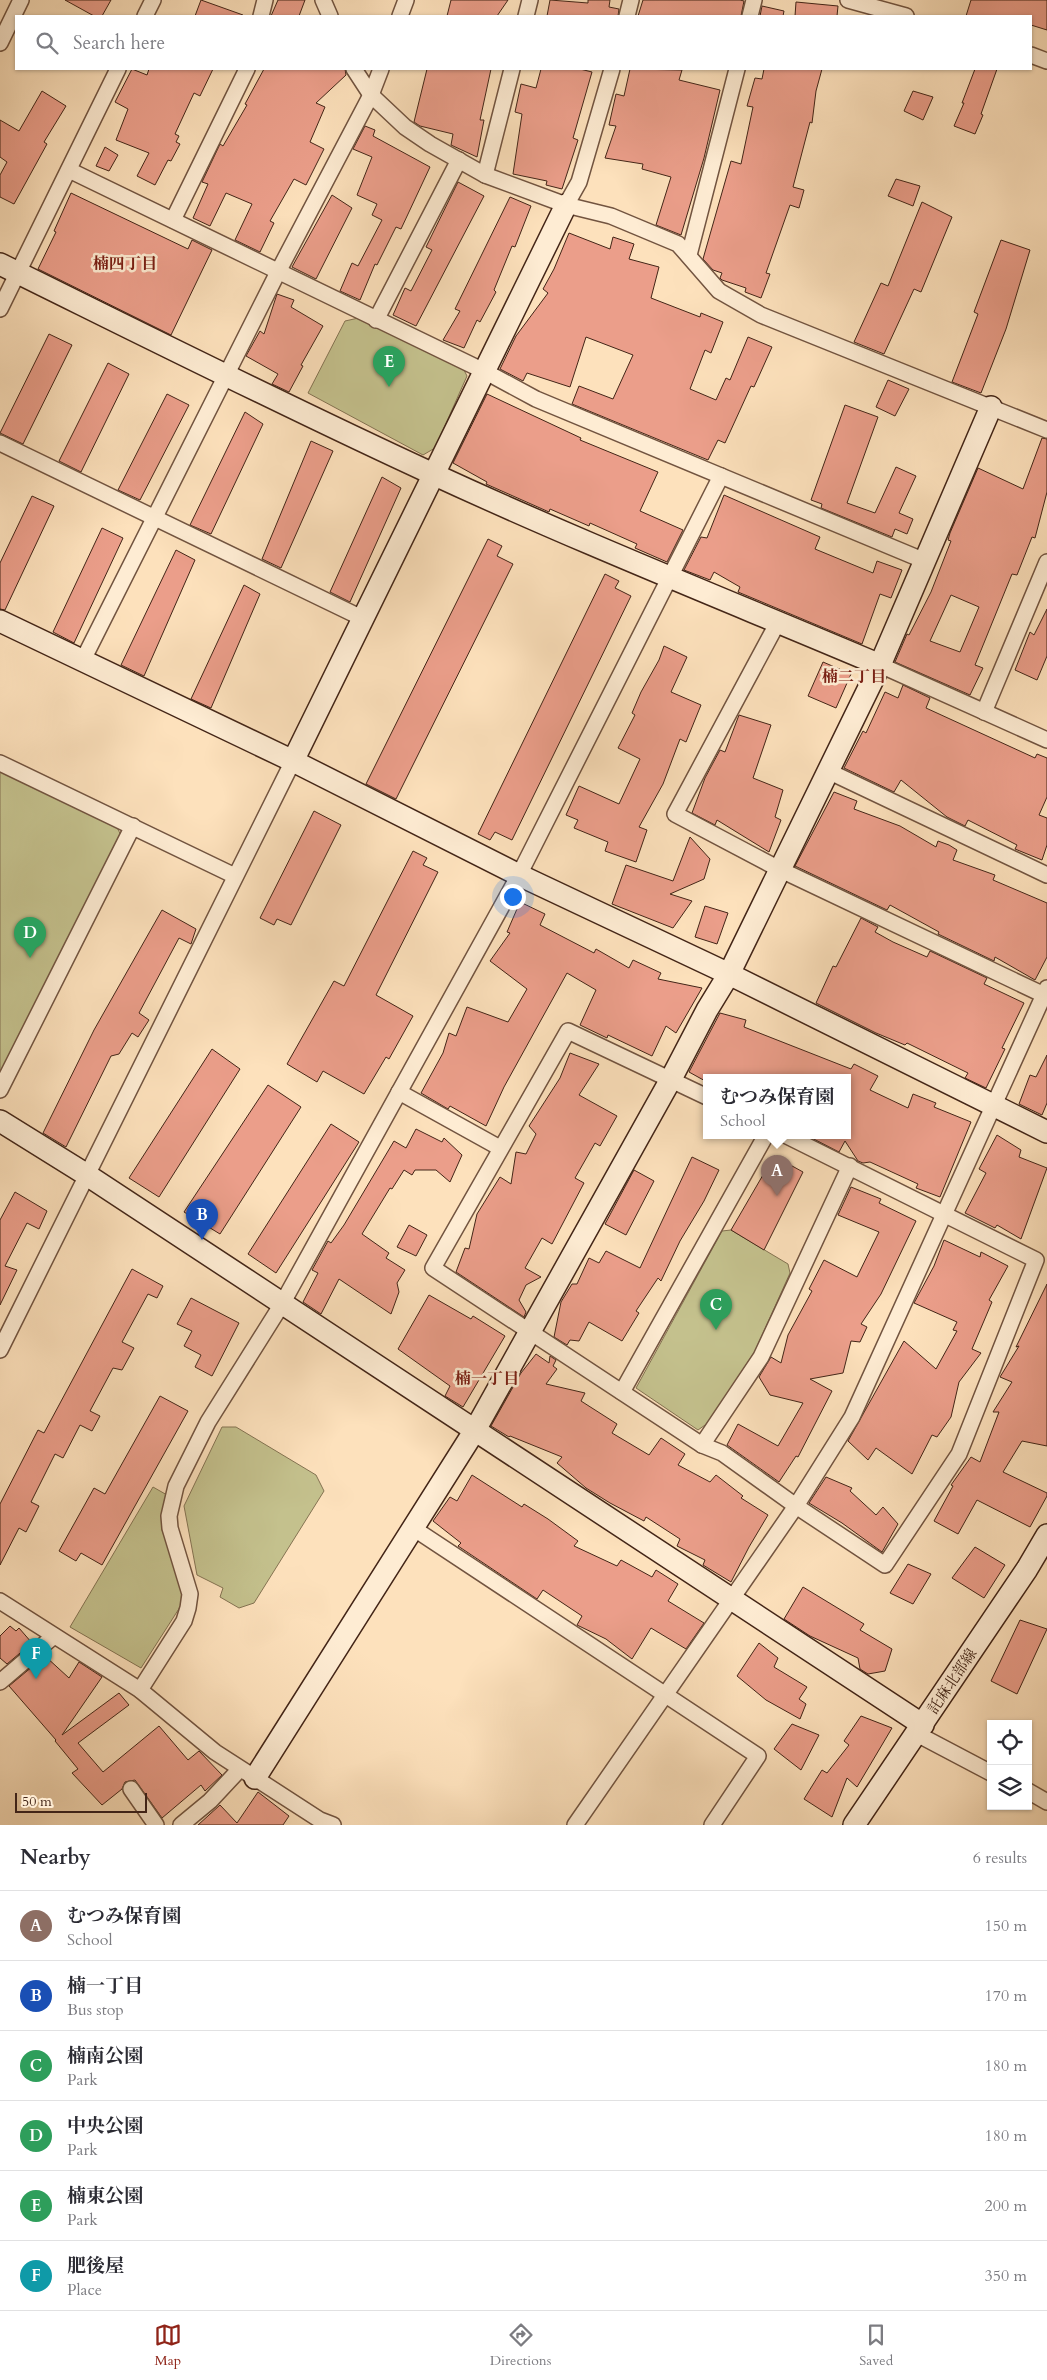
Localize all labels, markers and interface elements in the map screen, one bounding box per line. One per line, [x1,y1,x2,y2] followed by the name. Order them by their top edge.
[15,15,1032,70] search box
[33,29,61,57] icon: search
[73,30,165,56] text: Search here
[93,253,157,275] district label: 楠四丁目
[373,346,405,387] pin: E
[822,666,886,688] district label: 楠二丁目
[500,884,526,910] your location
[14,917,46,958] pin: D
[703,1074,851,1139] popup
[720,1084,834,1110] text: むつみ保育園
[720,1110,765,1132] text: School
[761,1155,793,1196] pin: A
[186,1199,218,1240] pin: B
[700,1289,732,1330] pin: C
[455,1368,519,1390] district label: 楠一丁目
[20,1638,52,1679] pin: F
[923,1644,981,1718] street label: 託麻北部線
[987,1720,1032,1810] map controls
[987,1720,1032,1765] button: locate
[987,1765,1032,1810] button: layers
[15,1790,148,1813] scale bar
[22,1792,52,1811] text: 50 m
[20,1843,91,1872] text: Nearby
[973,1847,1027,1869] text: 6 results
[67,1903,181,1929] text: むつみ保育園
[30,1915,42,1937] text: A
[985,1915,1027,1937] text: 150 m
[67,1929,112,1951] text: School
[67,1973,143,1999] text: 楠一丁目
[30,1985,42,2007] text: B
[985,1985,1027,2007] text: 170 m
[67,1999,124,2021] text: Bus stop
[67,2043,143,2069] text: 楠南公園
[30,2055,42,2077] text: C
[985,2055,1027,2077] text: 180 m
[67,2069,98,2091] text: Park
[67,2113,143,2139] text: 中央公園
[29,2125,43,2147] text: D
[985,2125,1027,2147] text: 180 m
[67,2139,98,2161] text: Park
[67,2183,143,2209] text: 楠東公園
[31,2195,41,2217] text: E
[985,2195,1027,2217] text: 200 m
[67,2209,98,2231] text: Park
[67,2253,124,2279] text: 肥後屋
[31,2265,41,2287] text: F
[985,2265,1027,2287] text: 350 m
[67,2279,102,2301] text: Place
[154,2321,182,2370] tab: Map
[490,2321,551,2370] tab: Directions
[859,2321,893,2370] tab: Saved

